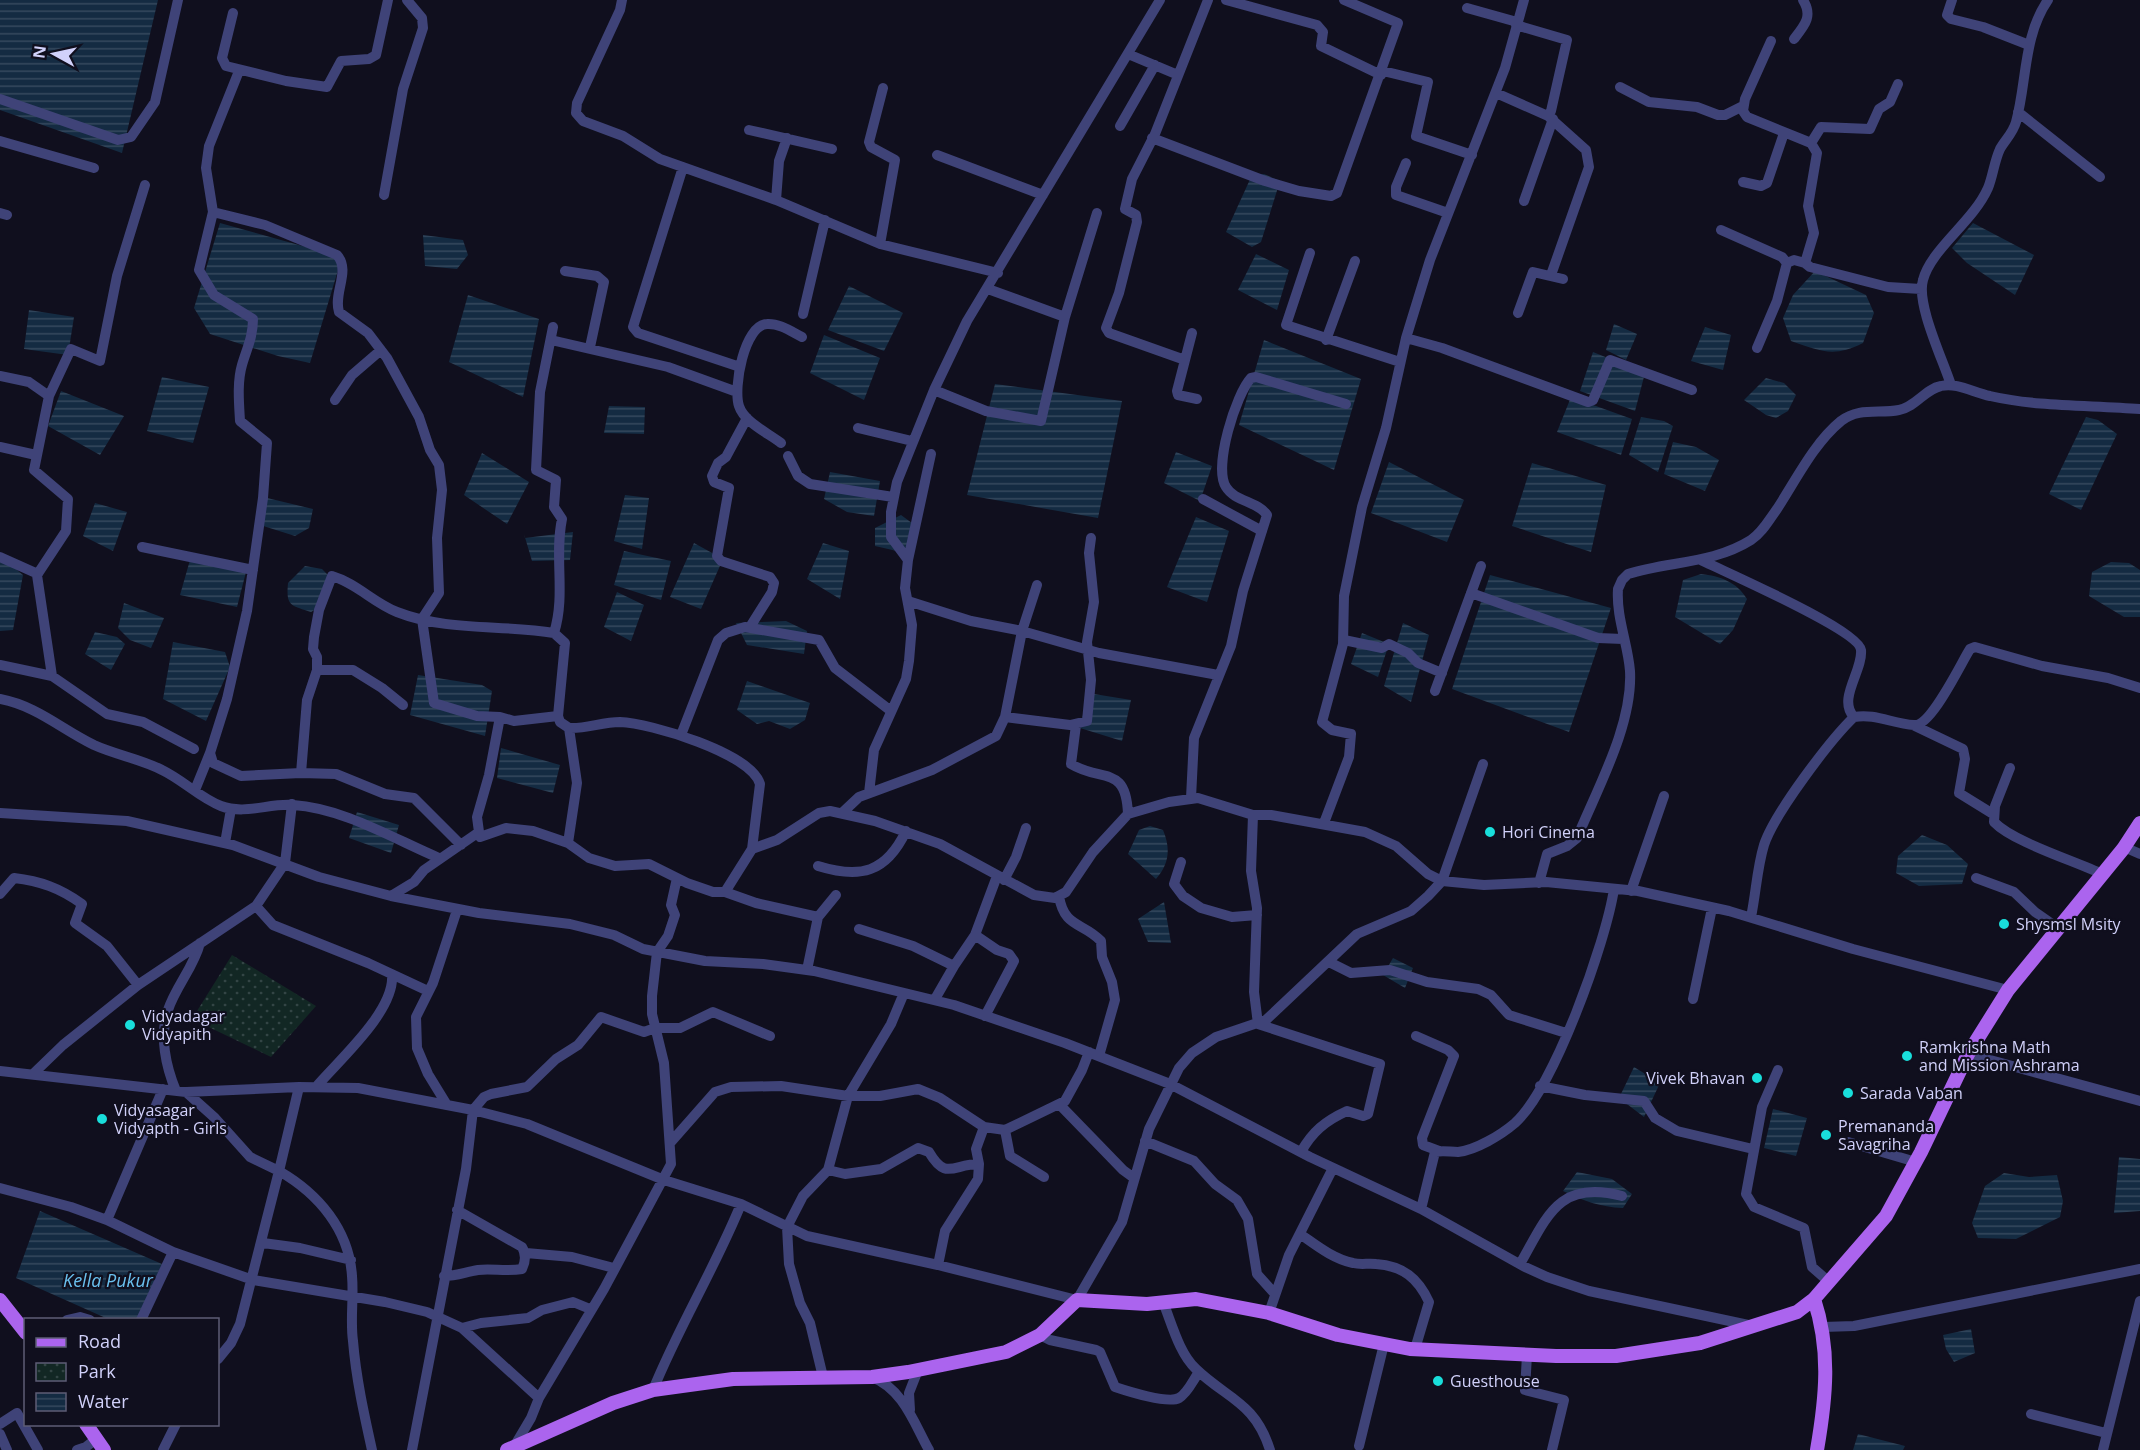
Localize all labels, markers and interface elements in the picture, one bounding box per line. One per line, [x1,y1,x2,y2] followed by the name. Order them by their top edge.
[24,24,84,84] north arrow
[27,44,51,60] text: N
[1502,821,1595,843] place label: Hori Cinema
[1483,825,1497,839] marker: Hori Cinema
[2016,913,2122,935] place label: Shysmsl Msity
[1997,917,2011,931] marker: Shysmsl Msity
[142,1005,226,1045] place label: Vidyadagar Vidyapith
[123,1018,137,1032] marker: Vidyadagar Vidyapith
[1919,1036,2080,1076] place label: Ramkrishna Math and Mission Ashrama
[1900,1049,1914,1063] marker: Ramkrishna Math and Mission Ashrama
[1646,1067,1745,1089] place label: Vivek Bhavan
[1750,1071,1764,1085] marker: Vivek Bhavan
[1860,1082,1963,1104] place label: Sarada Vaban
[1841,1086,1855,1100] marker: Sarada Vaban
[114,1099,227,1139] place label: Vidyasagar Vidyapth - Girls
[95,1112,109,1126] marker: Vidyasagar Vidyapth - Girls
[1838,1115,1934,1155] place label: Premananda Savagriha
[1819,1128,1833,1142] marker: Premananda Savagriha
[63,1268,154,1292] water label: Kella Pukur
[24,1318,219,1426] legend
[78,1329,121,1353] text: Road
[78,1359,116,1383] text: Park
[1450,1370,1540,1392] place label: Guesthouse
[1431,1374,1445,1388] marker: Guesthouse
[78,1389,129,1413] text: Water

